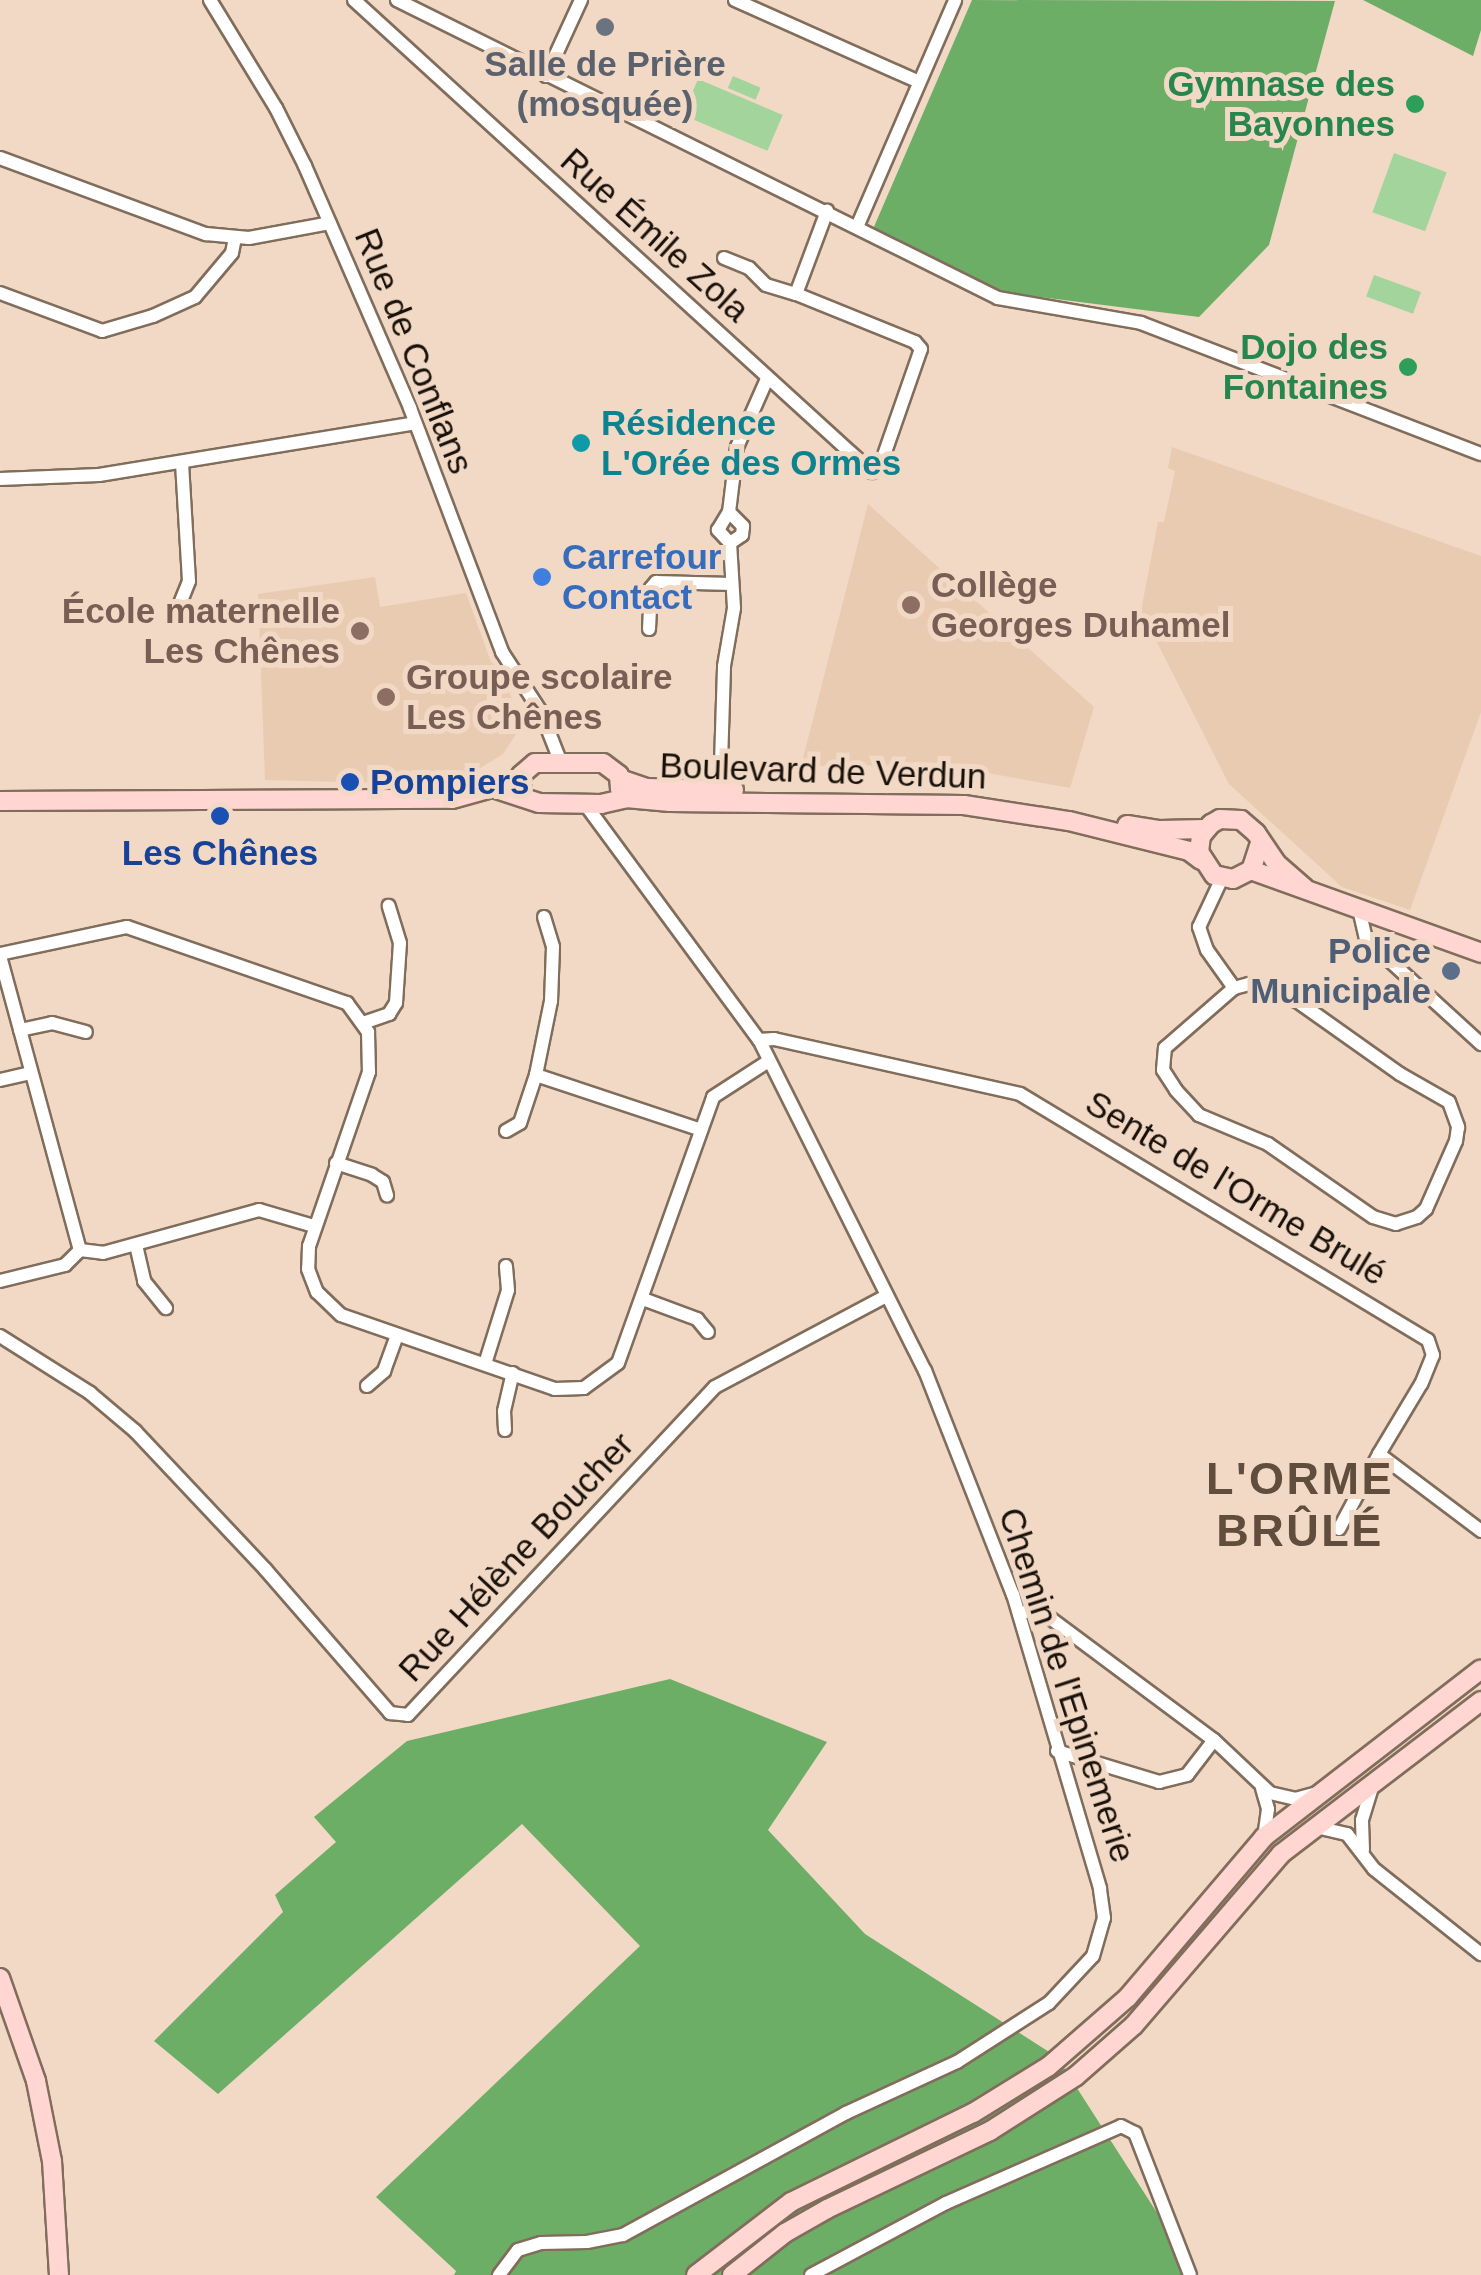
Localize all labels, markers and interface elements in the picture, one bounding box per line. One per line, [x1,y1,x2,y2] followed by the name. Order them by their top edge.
[594,16,616,38] marker: Salle de Prière (mosquée)
[484,43,726,125] place label: Salle de Prière (mosquée)
[1167,63,1395,145] place label: Gymnase des Bayonnes
[1404,93,1426,115] marker: Gymnase des Bayonnes
[552,139,758,331] street label: Rue Émile Zola
[346,222,482,480] street label: Rue de Conflans
[1223,326,1388,408] place label: Dojo des Fontaines
[1397,356,1419,378] marker: Dojo des Fontaines
[601,402,901,484] place label: Résidence L'Orée des Ormes
[570,432,592,454] marker: Résidence L'Orée des Ormes
[562,536,721,618] place label: Carrefour Contact
[931,564,1231,646] place label: Collège Georges Duhamel
[531,566,553,588] marker: Carrefour Contact
[62,590,340,672] place label: École maternelle Les Chênes
[900,594,922,616] marker: Collège Georges Duhamel
[349,620,371,642] marker: École maternelle Les Chênes
[406,656,672,738] place label: Groupe scolaire Les Chênes
[375,686,397,708] marker: Groupe scolaire Les Chênes
[659,744,987,798] street label: Boulevard de Verdun
[370,761,529,803] place label: Pompiers
[339,771,361,793] marker: Pompiers
[209,805,231,827] marker: Les Chênes
[122,832,318,874] place label: Les Chênes
[1250,930,1431,1012] place label: Police Municipale
[1440,960,1462,982] marker: Police Municipale
[1078,1082,1394,1294] street label: Sente de l'Orme Brulé
[390,1424,642,1690] street label: Rue Hélène Boucher
[1206,1452,1394,1558] district label: L'ORME BRÛLÉ
[990,1502,1144,1868] street label: Chemin de l'Epinemerie

